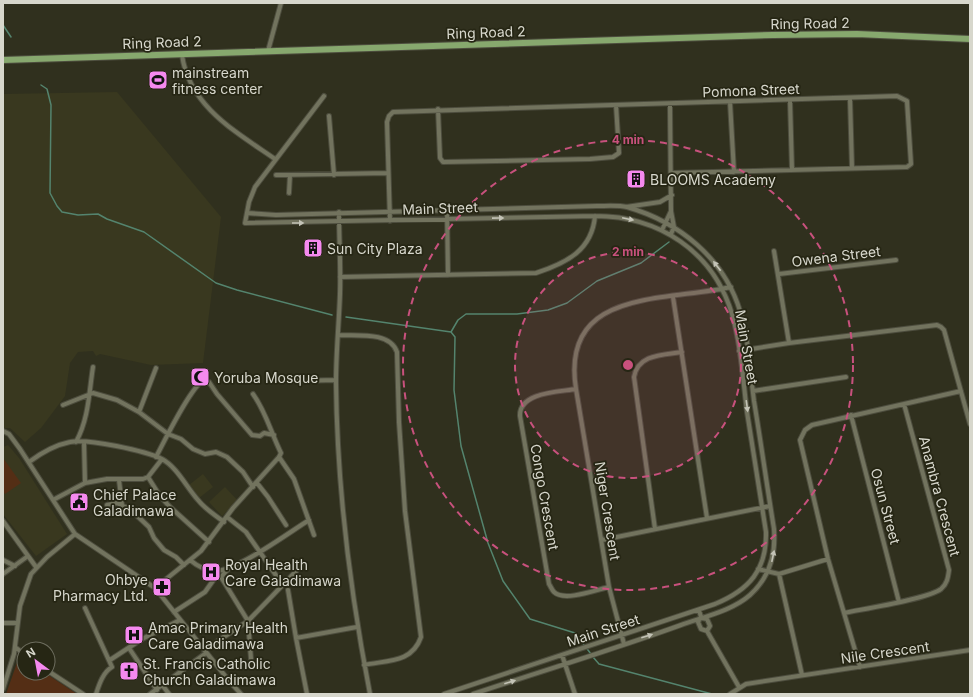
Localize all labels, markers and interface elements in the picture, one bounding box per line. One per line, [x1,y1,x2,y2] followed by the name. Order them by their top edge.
[770,14,850,32] street label: Ring Road 2
[446,22,526,42] street label: Ring Road 2
[122,32,202,52] street label: Ring Road 2
[172,64,263,97] place label: mainstream fitness center
[147,69,169,91] sports icon: mainstream fitness center
[702,80,800,100] street label: Pomona Street
[612,132,644,147] text: 4 min
[625,168,647,190] building icon: BLOOMS Academy
[650,171,776,188] place label: BLOOMS Academy
[402,198,478,218] street label: Main Street
[492,215,505,221] one-way arrow
[622,216,634,222] one-way arrow
[292,220,305,226] one-way arrow
[302,237,324,259] building icon: Sun City Plaza
[327,240,423,257] place label: Sun City Plaza
[790,242,882,270] street label: Owena Street
[612,244,644,259] text: 2 min
[713,261,722,272] one-way arrow
[732,308,762,386] street label: Main Street
[621,358,635,372] centre of rings
[189,366,211,388] mosque icon: Yoruba Mosque
[214,369,318,386] place label: Yoruba Mosque
[744,400,750,412] one-way arrow
[916,434,964,558] street label: Anambra Crescent
[527,443,563,552] street label: Congo Crescent
[592,460,624,562] street label: Niger Crescent
[868,466,904,546] street label: Osun Street
[93,486,176,519] place label: Chief Palace Galadimawa
[68,491,90,513] public building icon: Chief Palace Galadimawa
[770,550,776,562] one-way arrow
[225,556,341,589] place label: Royal Health Care Galadimawa
[200,561,222,583] hospital icon: Royal Health Care Galadimawa
[53,571,148,604] place label: Ohbye Pharmacy Ltd.
[151,576,173,598] pharmacy icon: Ohbye Pharmacy Ltd.
[564,610,642,650] street label: Main Street
[148,619,288,652] place label: Amac Primary Health Care Galadimawa
[123,624,145,646] hospital icon: Amac Primary Health Care Galadimawa
[641,633,653,639] one-way arrow
[840,637,931,667] street label: Nile Crescent
[16,641,56,681] north arrow
[23,644,38,661] text: N
[143,655,276,688] place label: St. Francis Catholic Church Galadimawa
[118,660,140,682] church icon: St. Francis Catholic Church Galadimawa
[504,678,516,684] one-way arrow

